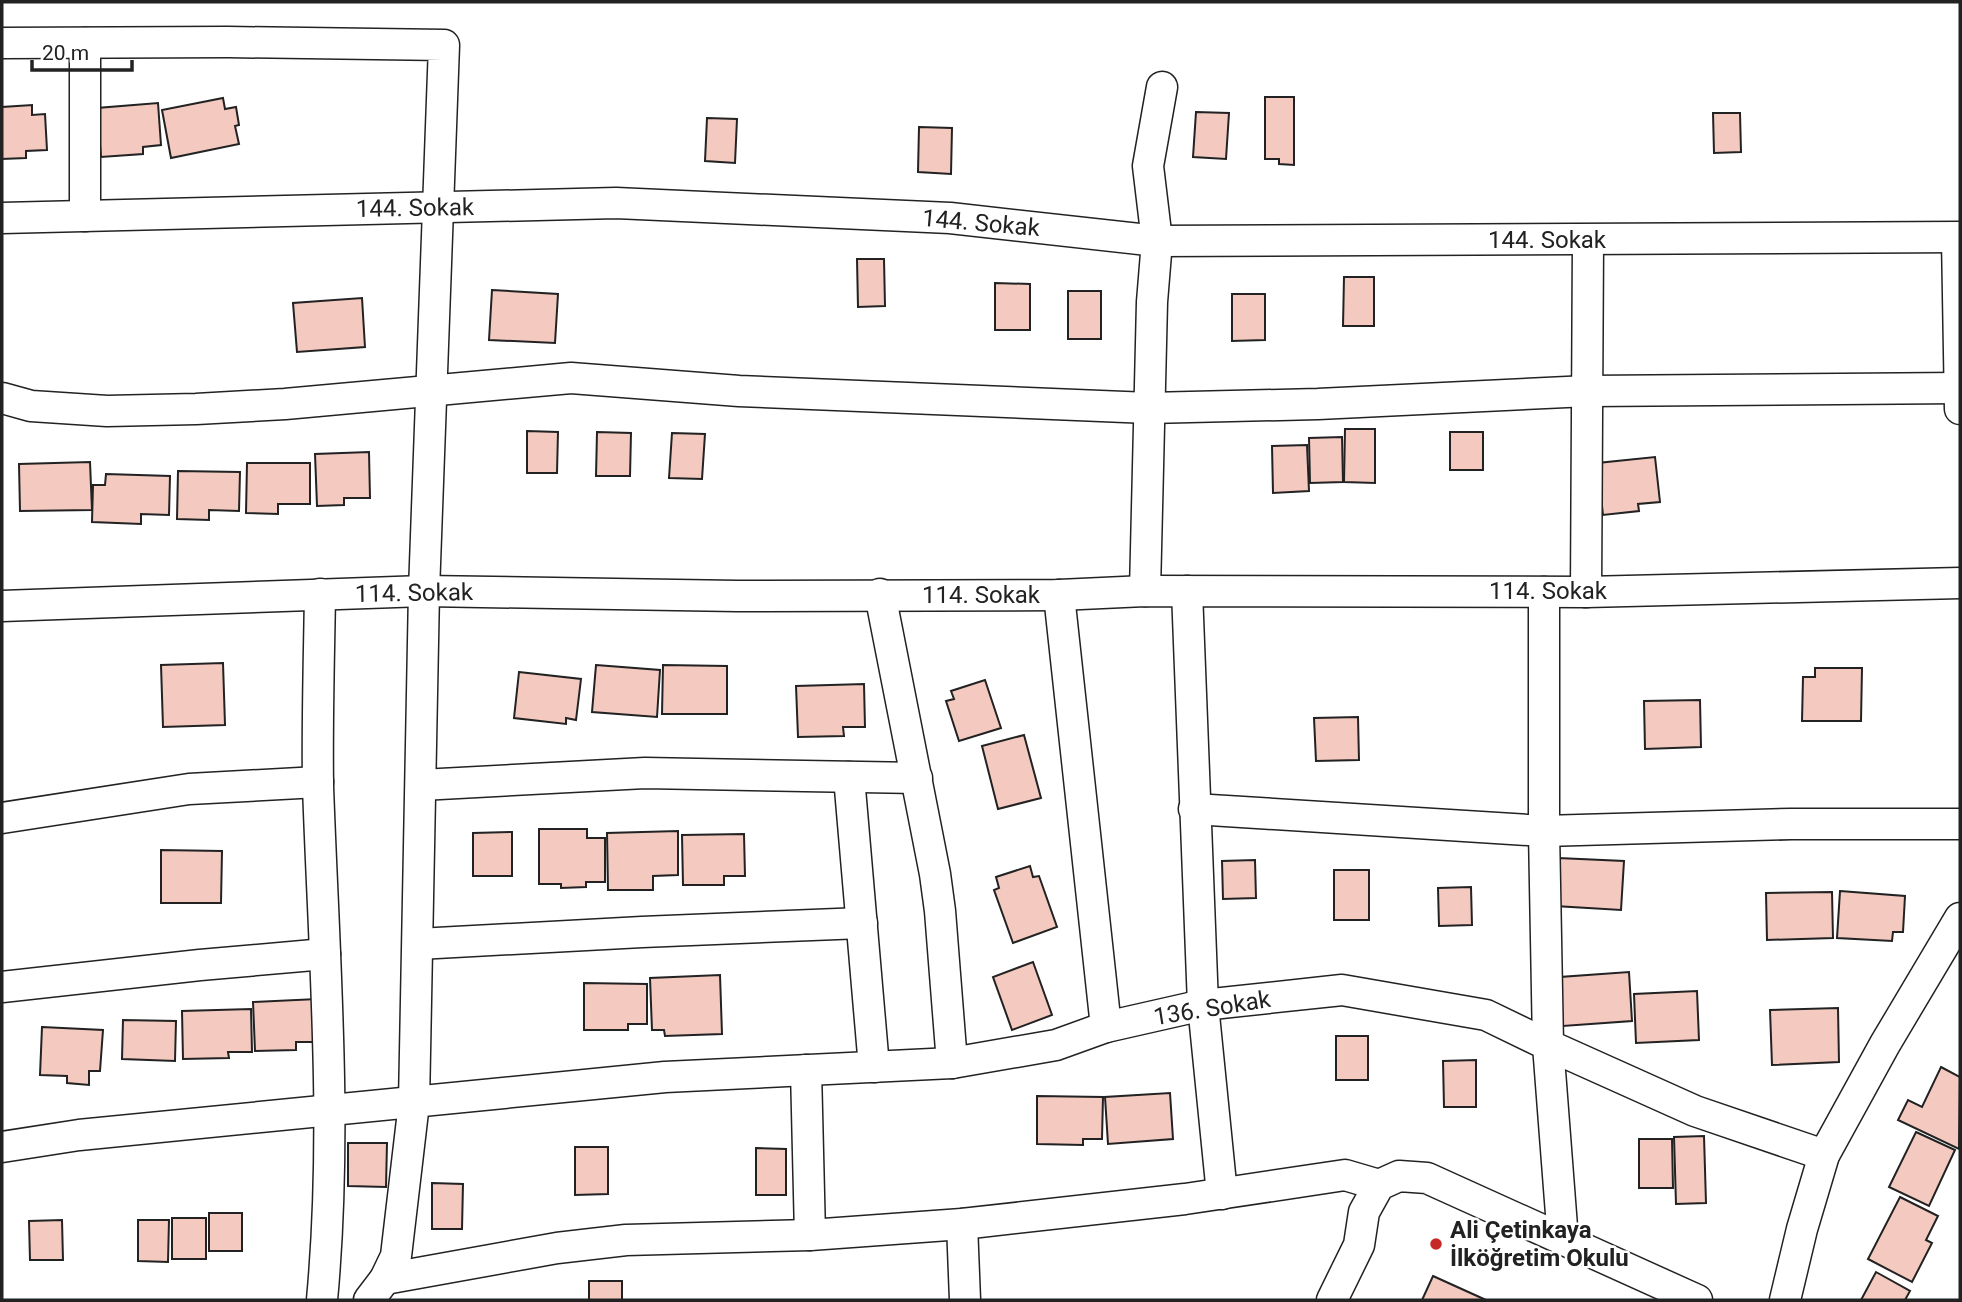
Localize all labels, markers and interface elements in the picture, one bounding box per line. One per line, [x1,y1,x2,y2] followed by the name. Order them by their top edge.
[32,28,131,72] scale bar
[42,41,89,65] text: 20 m
[356,193,475,223] street label: 144. Sokak
[921,204,1042,242] street label: 144. Sokak
[1488,226,1607,254] street label: 144. Sokak
[1489,577,1608,605] street label: 114. Sokak
[355,578,474,608] street label: 114. Sokak
[922,581,1041,609] street label: 114. Sokak
[1151,985,1273,1031] street label: 136. Sokak
[1450,1216,1629,1272] place label: Ali Çetinkaya İlköğretim Okulu
[1428,1236,1444,1252] marker: Ali Çetinkaya İlköğretim Okulu

